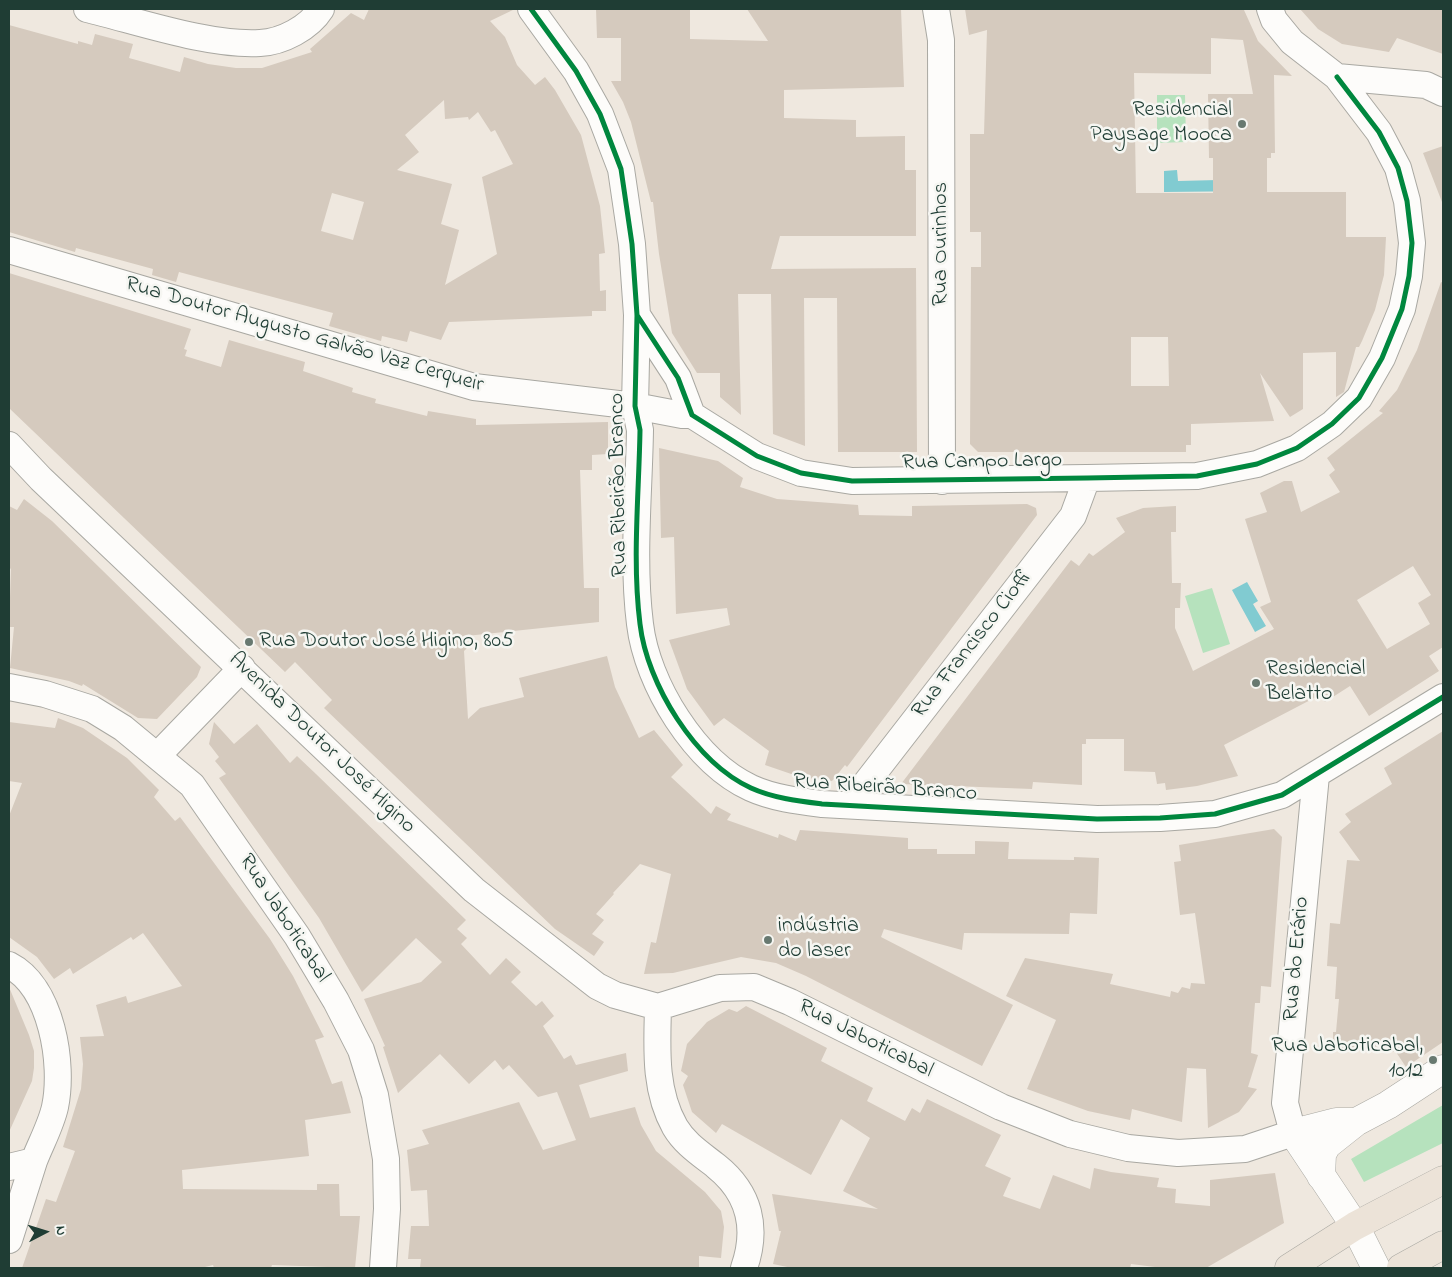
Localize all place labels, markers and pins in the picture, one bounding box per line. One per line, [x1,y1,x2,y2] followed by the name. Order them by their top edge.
[1090,98,1232,150] place label: Residencial Paysage Mooca
[1236,118,1248,130] marker: Residencial Paysage Mooca
[259,629,514,655] place label: Rua Doutor José Higino, 805
[243,636,255,648] marker: Rua Doutor José Higino, 805
[1266,657,1366,708] place label: Residencial Belatto
[1250,677,1262,689] marker: Residencial Belatto
[778,914,859,966] place label: indústria do laser
[762,934,774,946] marker: indústria do laser
[1271,1034,1423,1086] place label: Rua Jaboticabal, 1012
[1427,1054,1439,1066] marker: Rua Jaboticabal, 1012

